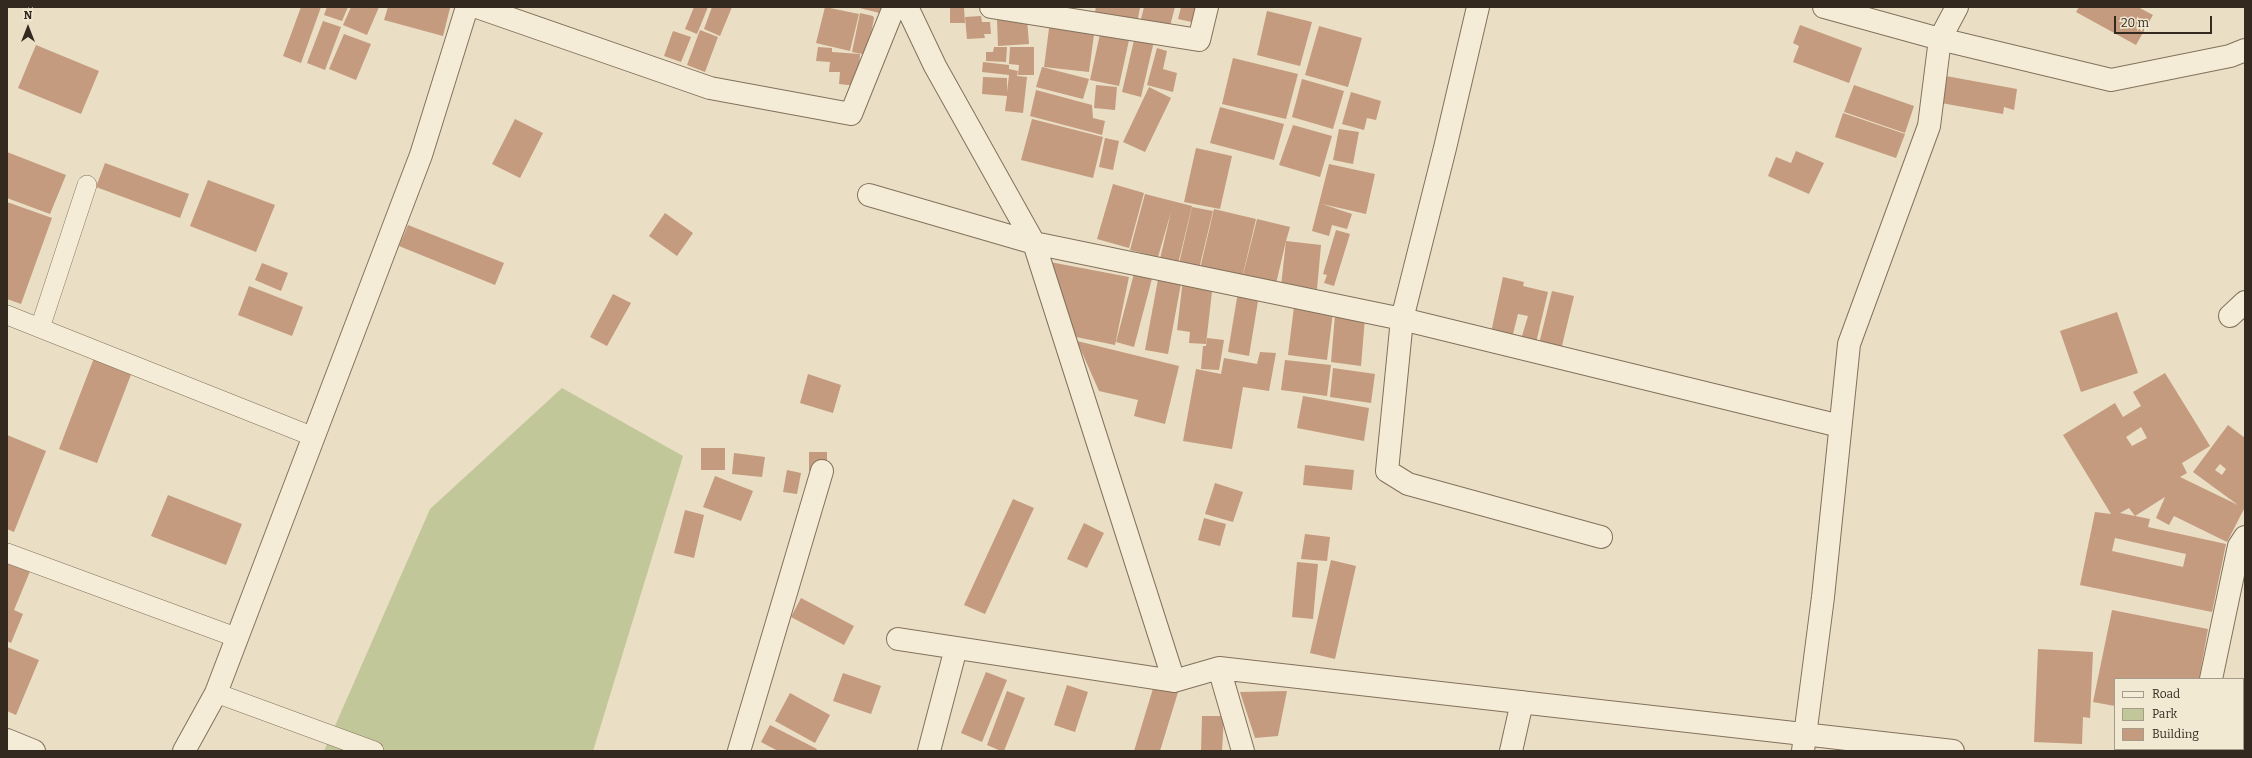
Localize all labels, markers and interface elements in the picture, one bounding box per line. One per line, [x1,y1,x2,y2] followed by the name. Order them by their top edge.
[8,8,48,48] north arrow
[2116,8,2214,34] scale bar
[24,9,32,22] text: N
[2121,16,2149,30] text: 20 m
[2114,678,2244,750] legend
[2152,687,2180,701] text: Road
[2152,707,2177,721] text: Park
[2152,727,2199,741] text: Building

